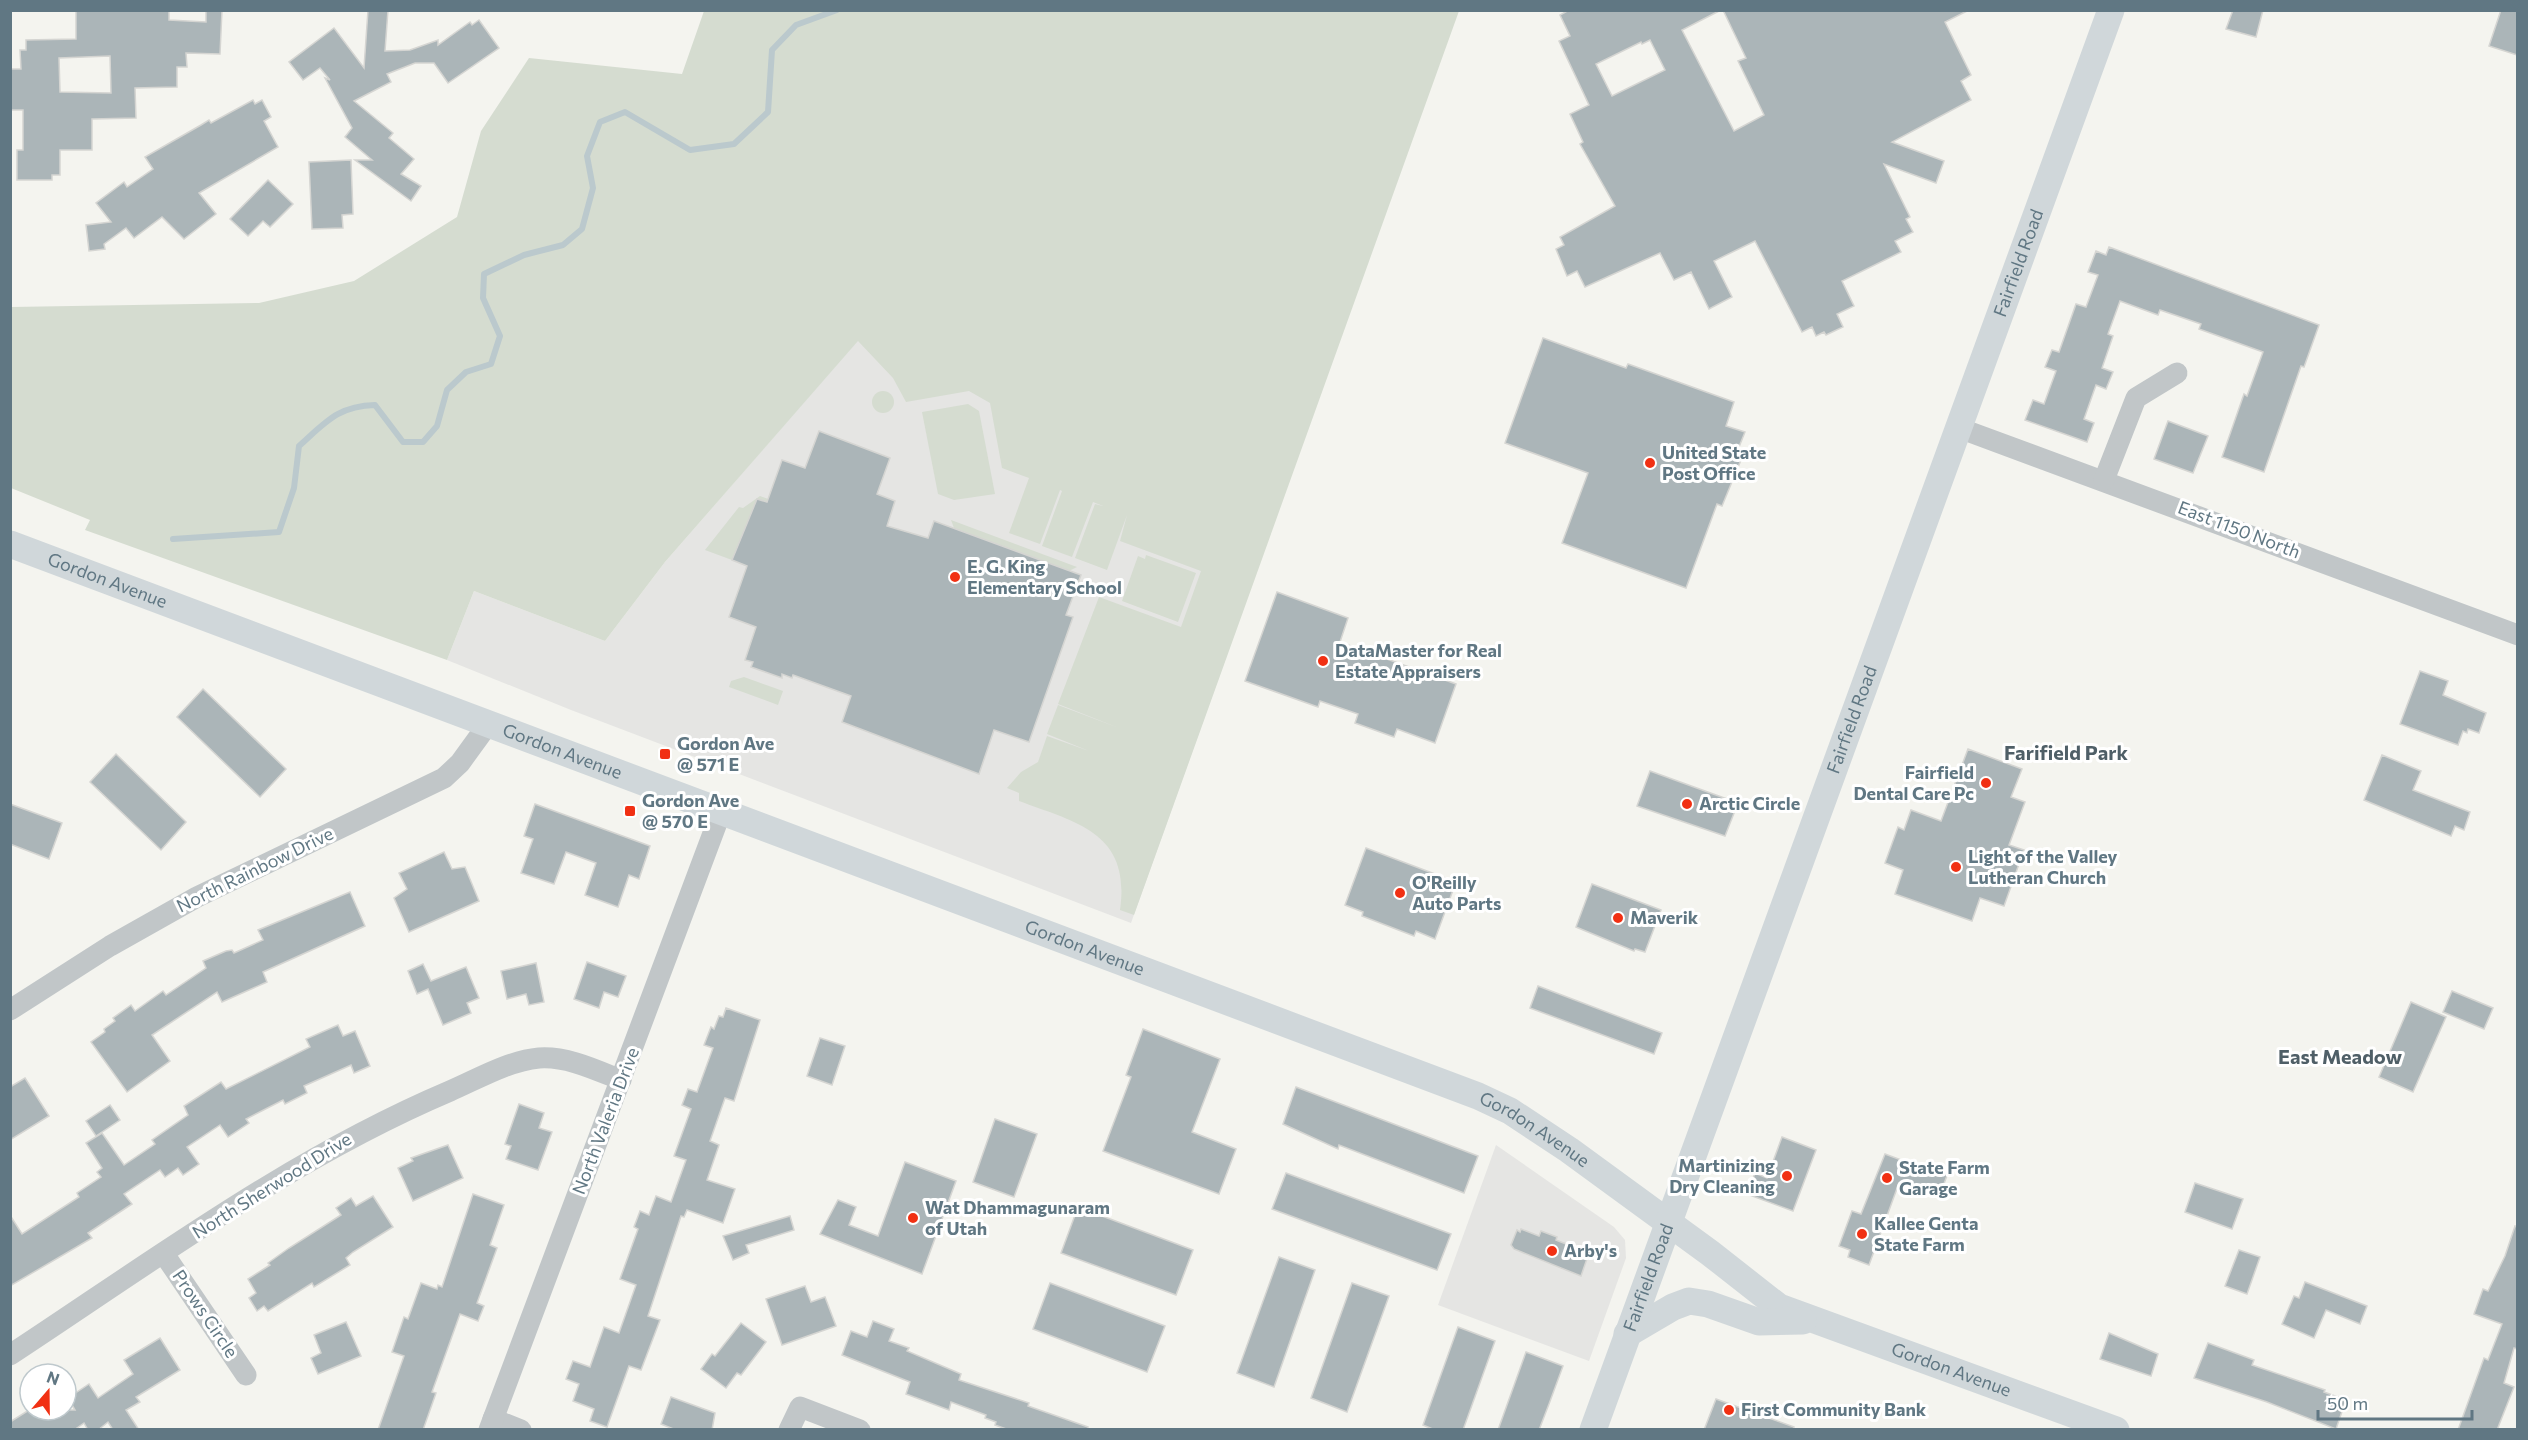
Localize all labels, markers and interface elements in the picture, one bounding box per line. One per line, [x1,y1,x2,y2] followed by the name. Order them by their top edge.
[1988,206,2047,320] street label: Fairfield Road
[1662,441,1766,484] place label: United State Post Office
[1643,456,1657,470] marker: United State Post Office
[2175,496,2304,562] street label: East 1150 North
[45,547,170,612] street label: Gordon Avenue
[967,555,1122,598] place label: E. G. King Elementary School
[948,570,962,584] marker: E. G. King Elementary School
[1335,639,1502,682] place label: DataMaster for Real Estate Appraisers
[1316,654,1330,668] marker: DataMaster for Real Estate Appraisers
[1821,663,1881,776] street label: Fairfield Road
[500,718,625,783] street label: Gordon Avenue
[677,732,774,775] place label: Gordon Ave @ 571 E
[2004,740,2129,764] district label: Farifield Park
[658,747,672,761] marker: Gordon Ave @ 571 E
[1853,761,1974,804] place label: Fairfield Dental Care Pc
[1979,776,1993,790] marker: Fairfield Dental Care Pc
[642,789,739,832] place label: Gordon Ave @ 570 E
[1699,792,1800,814] place label: Arctic Circle
[1680,797,1694,811] marker: Arctic Circle
[623,804,637,818] marker: Gordon Ave @ 570 E
[173,822,336,917] street label: North Rainbow Drive
[1968,845,2117,888] place label: Light of the Valley Lutheran Church
[1949,860,1963,874] marker: Light of the Valley Lutheran Church
[1412,871,1501,914] place label: O'Reilly Auto Parts
[1393,886,1407,900] marker: O'Reilly Auto Parts
[1630,906,1699,928] place label: Maverik
[1611,911,1625,925] marker: Maverik
[1022,915,1148,980] street label: Gordon Avenue
[567,1044,643,1197] street label: North Valeria Drive
[2278,1044,2402,1068] district label: East Meadow
[1476,1086,1594,1171] street label: Gordon Avenue
[188,1127,355,1243] street label: North Sherwood Drive
[1669,1154,1775,1197] place label: Martinizing Dry Cleaning
[1899,1156,1990,1199] place label: State Farm Garage
[1780,1169,1794,1183] marker: Martinizing Dry Cleaning
[1880,1171,1894,1185] marker: State Farm Garage
[925,1196,1110,1239] place label: Wat Dhammagunaram of Utah
[906,1211,920,1225] marker: Wat Dhammagunaram of Utah
[1874,1212,1978,1255] place label: Kallee Genta State Farm
[1618,1221,1677,1334] street label: Fairfield Road
[1855,1227,1869,1241] marker: Kallee Genta State Farm
[1564,1239,1617,1261] place label: Arby's
[1545,1244,1559,1258] marker: Arby's
[168,1265,243,1362] street label: Prows Circle
[1889,1337,2014,1401] street label: Gordon Avenue
[18,1362,78,1422] north arrow
[44,1366,62,1388] text: N
[2318,1383,2472,1421] scale bar
[2327,1392,2368,1414] text: 50 m
[1741,1398,1927,1420] place label: First Community Bank
[1722,1403,1736,1417] marker: First Community Bank

